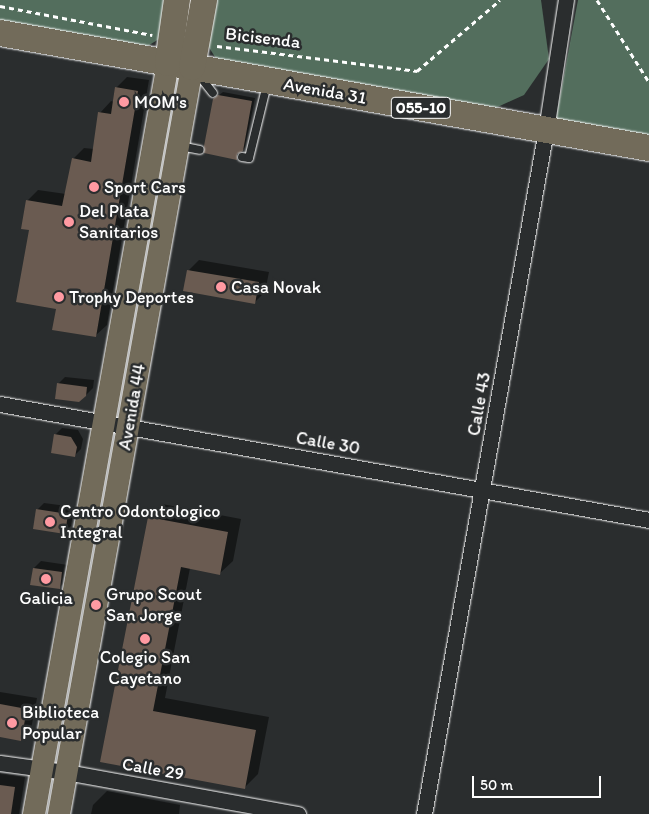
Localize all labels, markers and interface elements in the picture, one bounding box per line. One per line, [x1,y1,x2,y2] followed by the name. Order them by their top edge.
[224,23,302,53] street label: Bicisenda
[282,73,368,109] street label: Avenida 31
[134,91,187,113] place label: MOM's
[390,95,452,122] road number: 055-10
[118,96,130,108] marker: MOM's
[104,176,187,198] place label: Sport Cars
[88,181,100,193] marker: Sport Cars
[79,201,158,243] place label: Del Plata Sanitarios
[63,216,75,228] marker: Del Plata Sanitarios
[231,276,321,298] place label: Casa Novak
[215,281,227,293] marker: Casa Novak
[69,286,195,308] place label: Trophy Deportes
[53,291,65,303] marker: Trophy Deportes
[114,362,150,452] street label: Avenida 44
[463,370,495,438] street label: Calle 43
[294,427,362,459] street label: Calle 30
[60,501,221,544] place label: Centro Odontologico Integral
[44,516,56,528] marker: Centro Odontologico Integral
[40,573,52,585] marker: Galicia
[106,584,202,626] place label: Grupo Scout San Jorge
[19,587,73,609] place label: Galicia
[90,599,102,611] marker: Grupo Scout San Jorge
[139,633,151,645] marker: Colegio San Cayetano
[99,647,191,690] place label: Colegio San Cayetano
[22,702,99,744] place label: Biblioteca Popular
[6,717,18,729] marker: Biblioteca Popular
[120,753,186,785] street label: Calle 29
[474,766,603,798] scale bar
[480,776,513,794] text: 50 m

